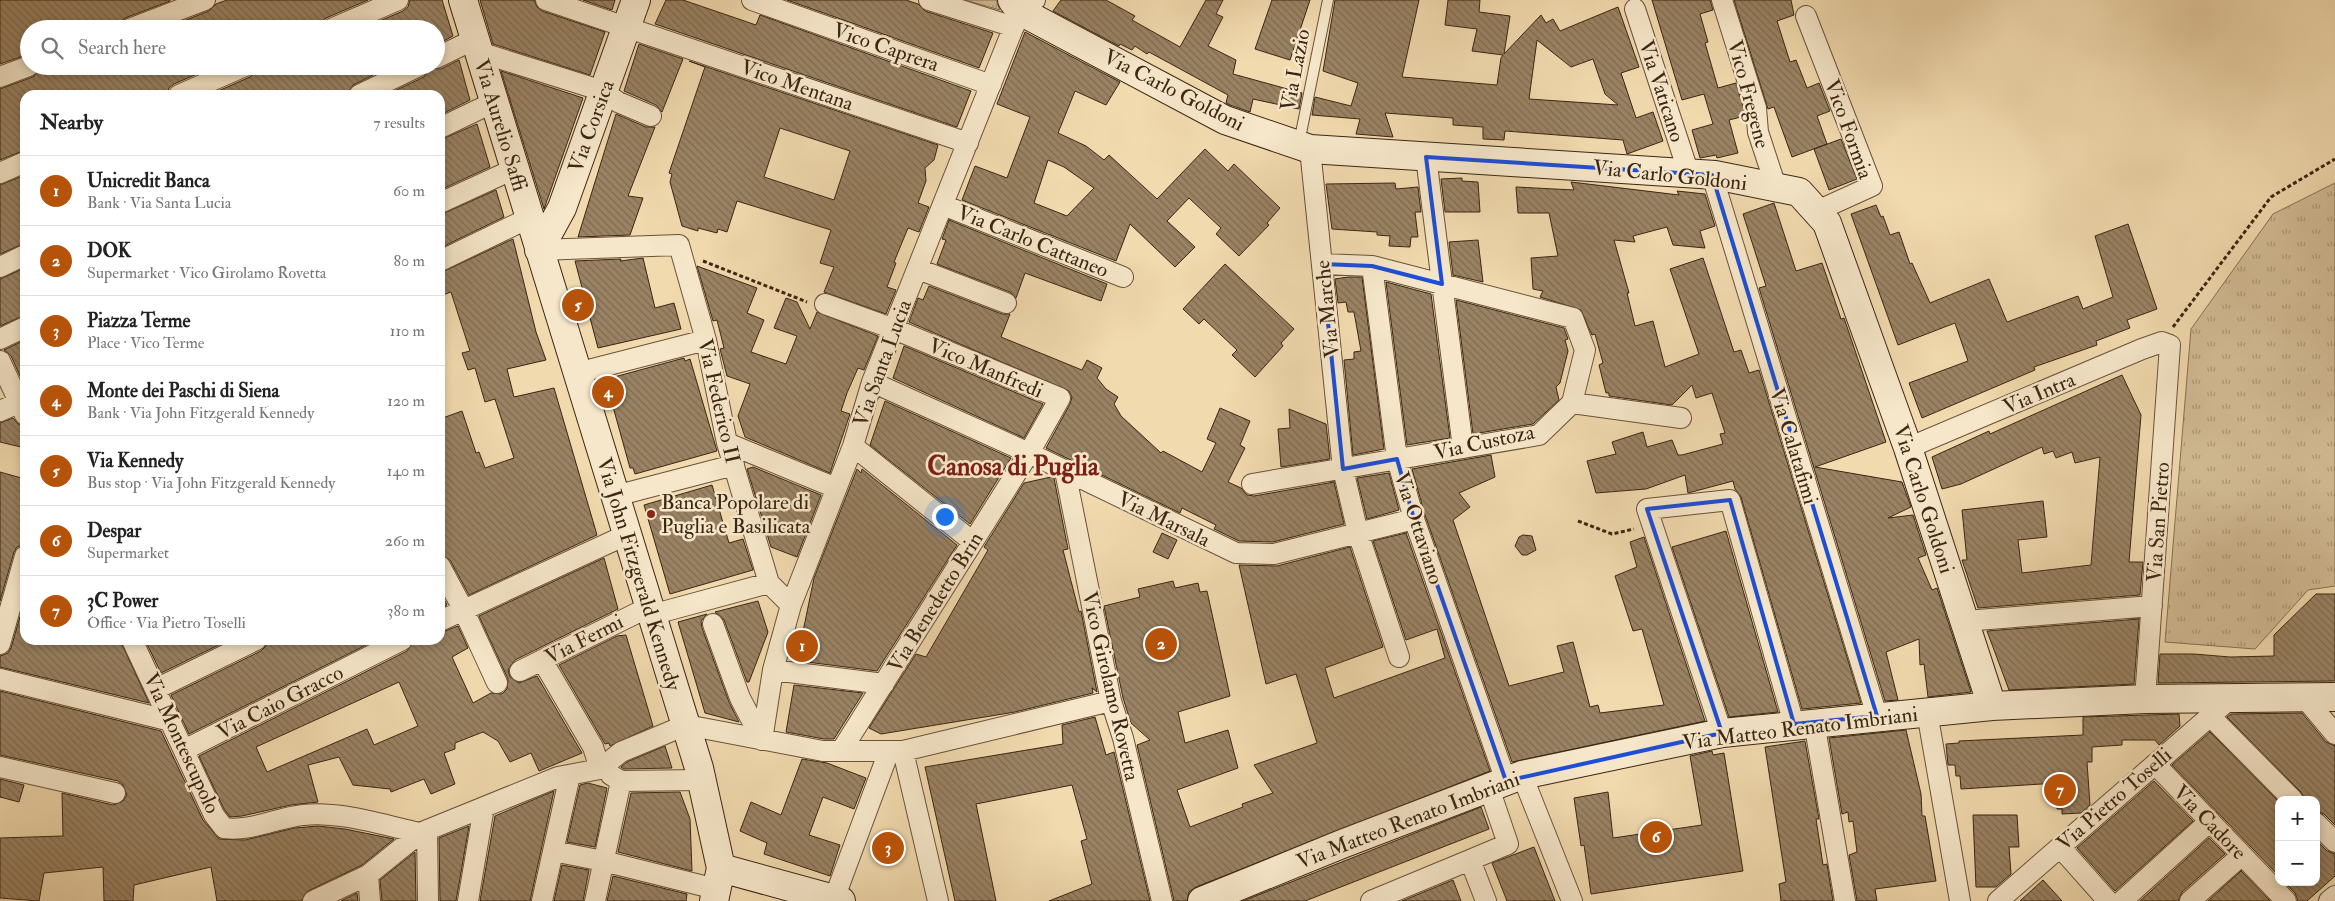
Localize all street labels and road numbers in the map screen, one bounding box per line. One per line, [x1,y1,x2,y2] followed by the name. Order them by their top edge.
[829,17,943,78] street label: Vico Caprera
[1274,27,1317,113] street label: Via Lazio
[1632,37,1691,145] street label: Via Vaticano
[1721,37,1776,151] street label: Vico Fregene
[1099,43,1249,138] street label: Via Carlo Goldoni
[737,54,857,117] street label: Vico Mentana
[468,56,533,195] street label: Via Aurelio Saffi
[562,76,621,176] street label: Via Corsica
[1818,76,1879,183] street label: Vico Formia
[1592,154,1749,197] street label: Via Carlo Goldoni
[953,199,1112,284] street label: Via Carlo Cattaneo
[1309,258,1346,359] street label: Via Marche
[847,296,918,430] street label: Via Santa Lucia
[924,332,1048,405] street label: Vico Manfredi
[691,336,746,466] street label: Via Federico II
[1999,366,2080,421] street label: Via Intra
[1763,385,1824,508] street label: Via Calatafimi
[1431,419,1537,466] street label: Via Custoza
[1887,421,1960,577] street label: Via Carlo Goldoni
[590,454,687,695] street label: Via John Fitzgerald Kennedy
[2141,461,2176,583] street label: Via San Pietro
[1388,469,1449,588] street label: Via Ottaviano
[1113,485,1215,554] street label: Via Marsala
[881,527,990,678] street label: Via Benedetto Brin
[1076,589,1146,784] street label: Vico Girolamo Rovetta
[540,608,628,671] street label: Via Fermi
[212,659,348,746] street label: Via Caio Gracco
[137,668,226,818] street label: Via Montescupolo
[1681,701,1920,756] street label: Via Matteo Renato Imbriani
[2051,742,2178,857] street label: Via Pietro Toselli
[1293,765,1524,876] street label: Via Matteo Renato Imbriani
[2167,779,2252,866] street label: Via Cadore

